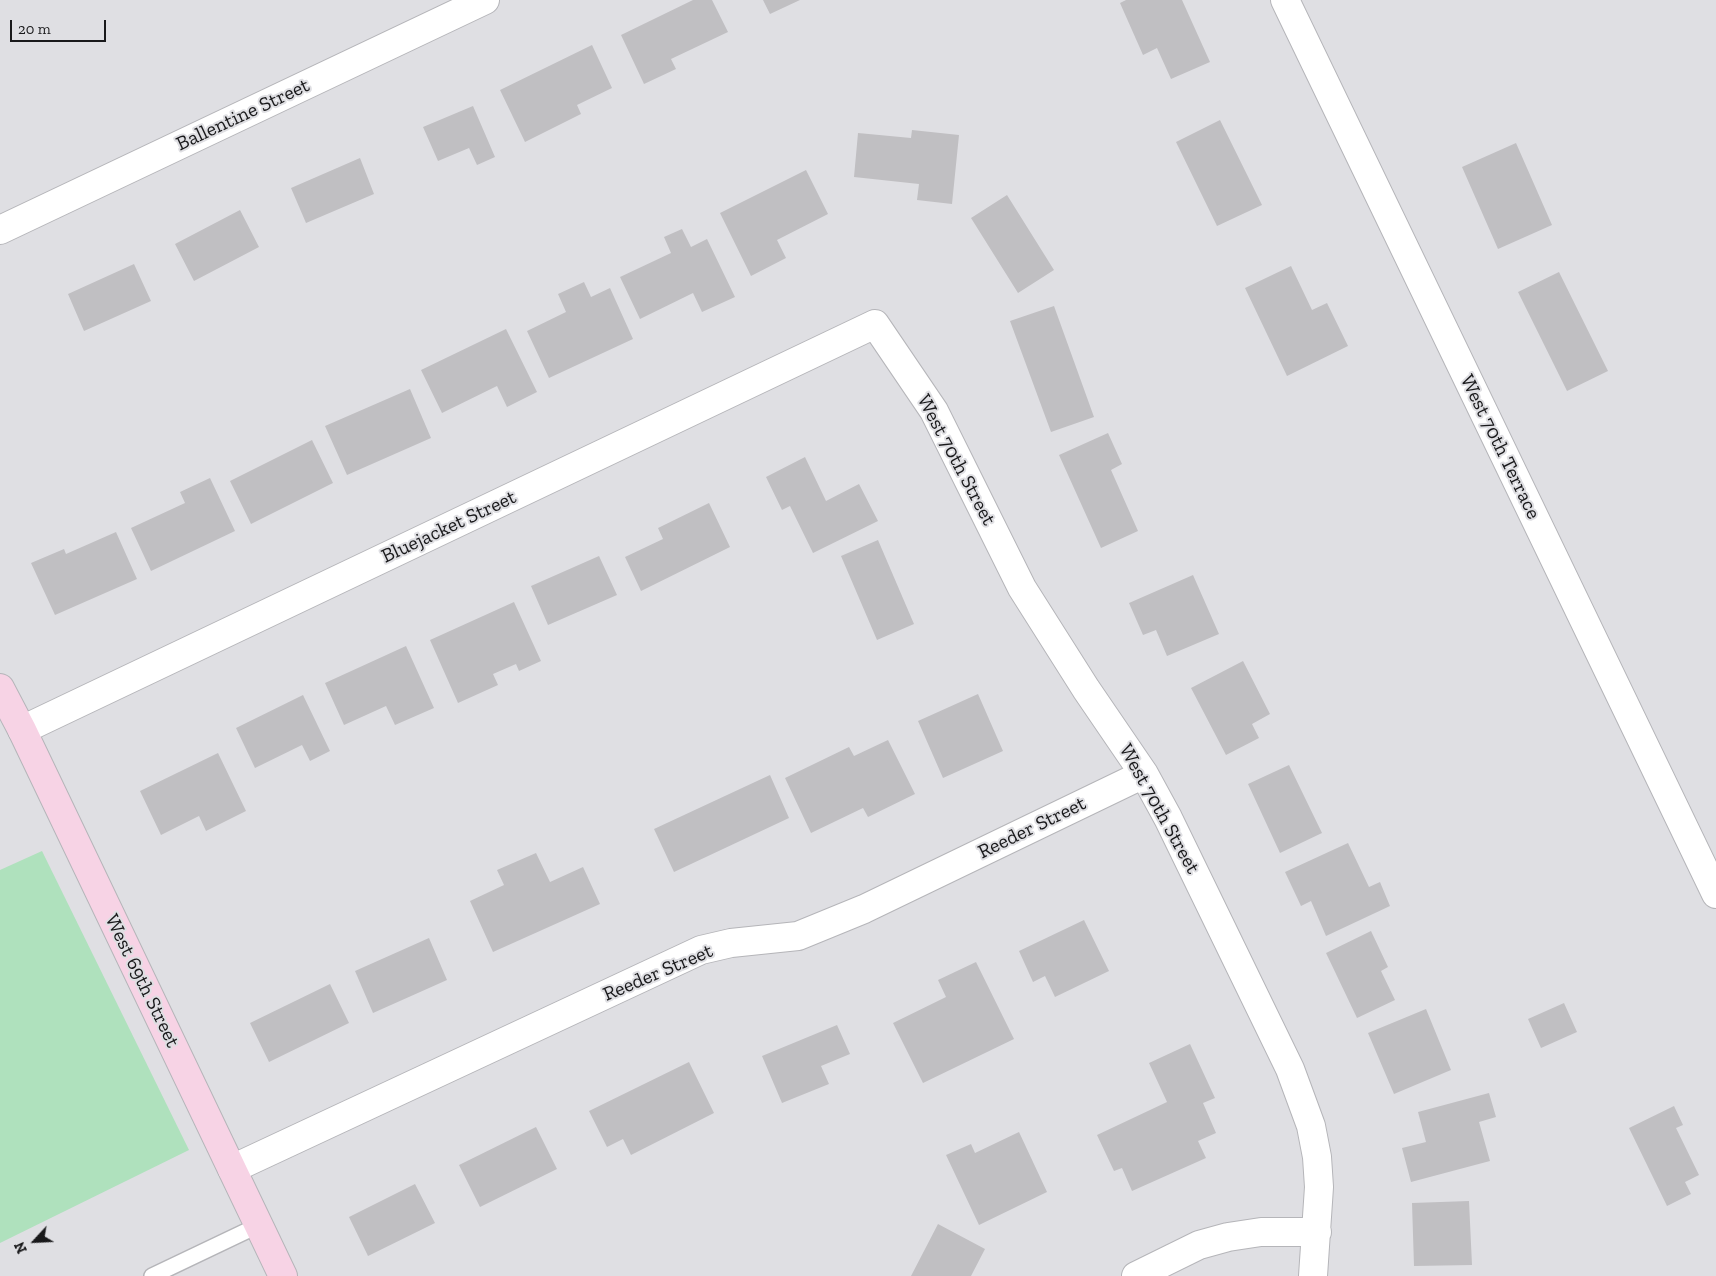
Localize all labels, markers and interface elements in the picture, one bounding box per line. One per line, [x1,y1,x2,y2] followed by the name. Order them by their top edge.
[12,10,109,42] scale bar
[18,20,51,38] text: 20 m
[173,74,313,156] street label: Ballentine Street
[1455,371,1545,523] street label: West 70th Terrace
[911,390,1001,530] street label: West 70th Street
[378,485,520,569] street label: Bluejacket Street
[1113,740,1205,878] street label: West 70th Street
[974,792,1090,864] street label: Reeder Street
[99,911,185,1051] street label: West 69th Street
[599,939,717,1007] street label: Reeder Street
[10,1216,60,1266] north arrow
[11,1239,31,1256] text: N

